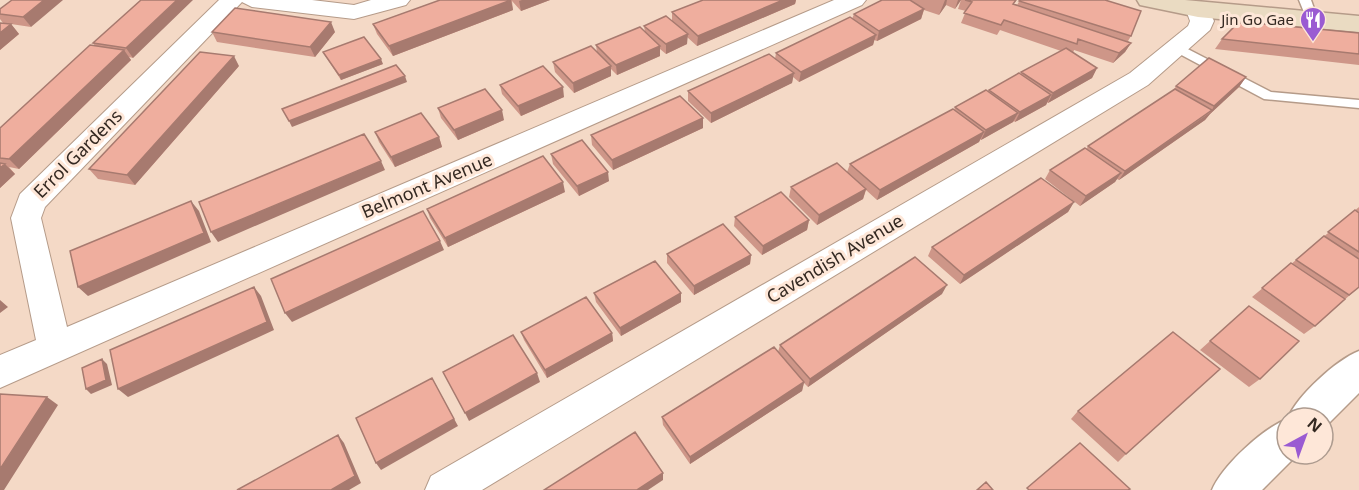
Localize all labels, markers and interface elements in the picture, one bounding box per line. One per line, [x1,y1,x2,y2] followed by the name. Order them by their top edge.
[1298,5,1328,43] restaurant icon: Jin Go Gae
[1219,9,1294,29] place label: Jin Go Gae
[28,104,127,203] street label: Errol Gardens
[358,147,496,223] street label: Belmont Avenue
[762,208,907,308] street label: Cavendish Avenue
[1275,406,1335,466] north arrow
[1303,412,1327,437] text: N

